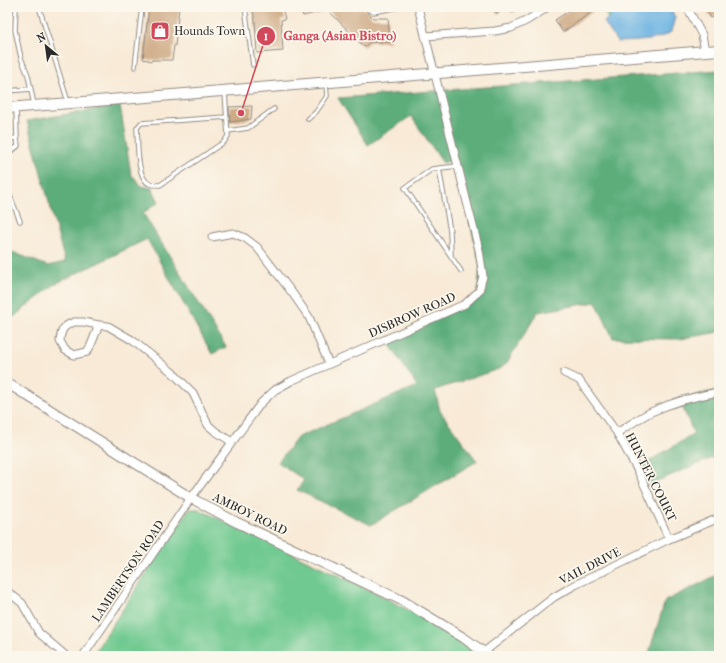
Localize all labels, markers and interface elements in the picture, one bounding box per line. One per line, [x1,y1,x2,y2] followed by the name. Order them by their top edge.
[149,20,171,42] shop icon: Hounds Town
[256,23,405,48] callout: Ganga (Asian Bistro)
[174,24,245,38] place label: Hounds Town
[26,26,66,66] north arrow
[284,28,397,44] text: Ganga (Asian Bistro)
[264,29,268,43] text: 1
[35,30,49,45] text: N
[366,289,458,341] street label: DISBROW ROAD
[623,430,680,525] street label: HUNTER COURT
[210,489,290,538] street label: AMBOY ROAD
[89,518,167,624] street label: LAMBERTSON ROAD
[556,545,623,588] street label: VAIL DRIVE

